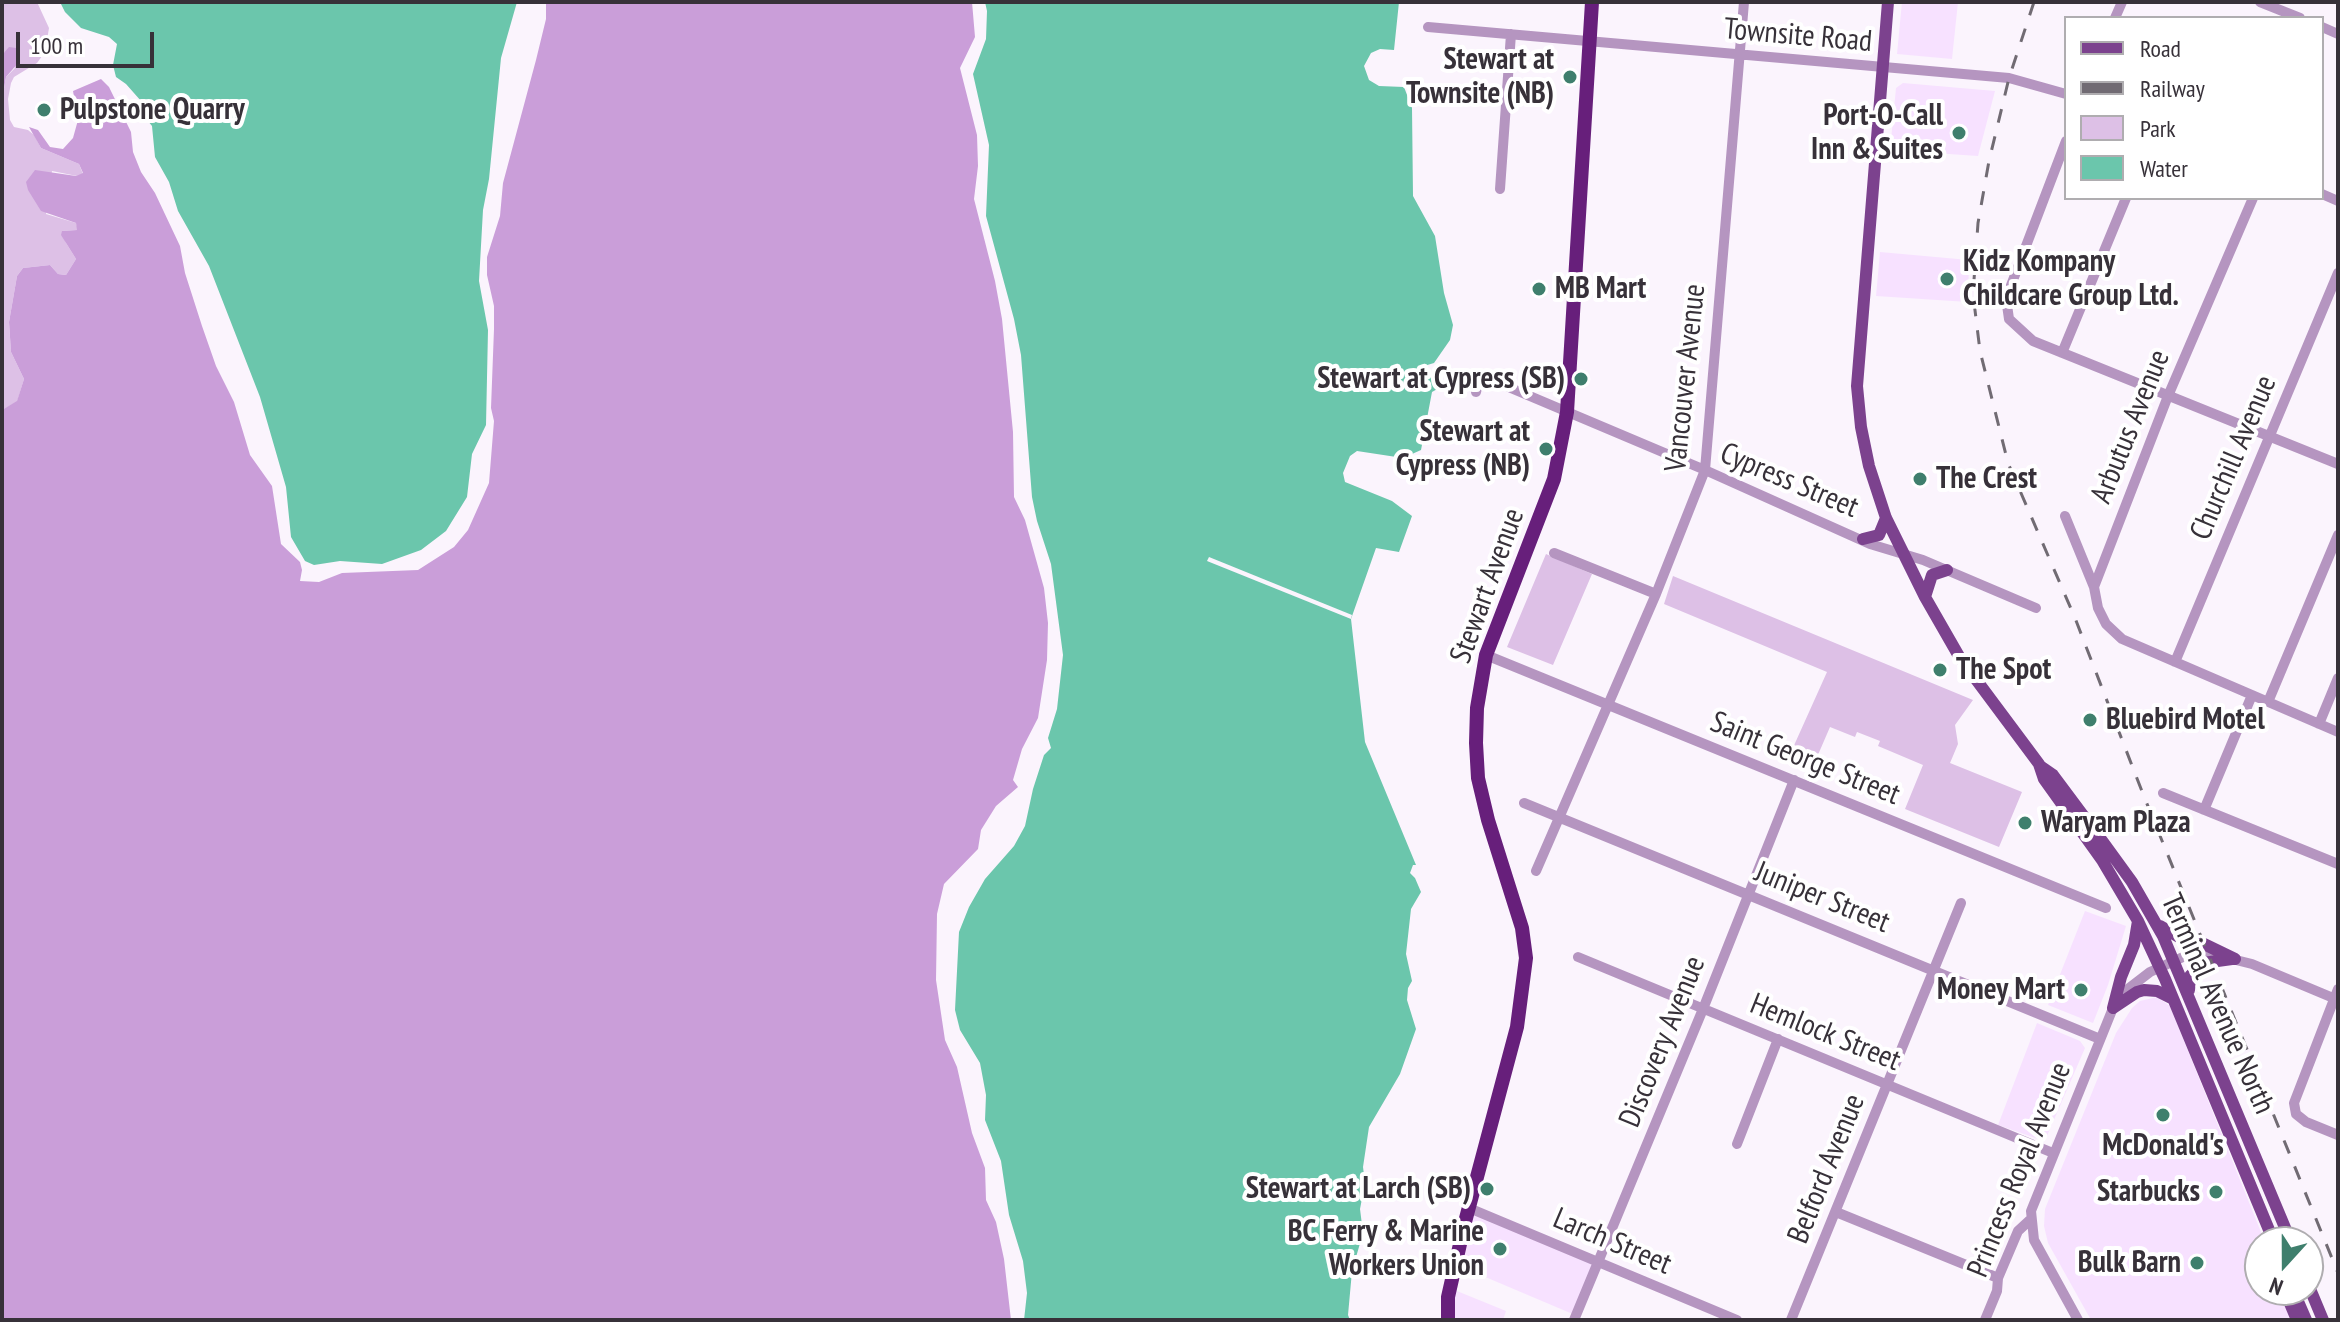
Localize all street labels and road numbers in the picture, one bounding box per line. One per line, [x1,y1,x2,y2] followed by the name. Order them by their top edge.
[1722,12,1874,60] street label: Townsite Road
[1658,282,1714,474] street label: Vancouver Avenue
[2084,345,2178,509] street label: Arbutus Avenue
[2183,371,2285,545] street label: Churchill Avenue
[1715,436,1863,526] street label: Cypress Street
[1443,504,1533,668] street label: Stewart Avenue
[1705,705,1905,813] street label: Saint George Street
[1749,855,1895,941] street label: Juniper Street
[2152,888,2282,1120] street label: Terminal Avenue North
[1612,951,1714,1133] street label: Discovery Avenue
[1745,987,1905,1079] street label: Hemlock Street
[1961,1057,2079,1283] street label: Princess Royal Avenue
[1781,1089,1873,1249] street label: Belford Avenue
[1548,1201,1676,1283] street label: Larch Street

